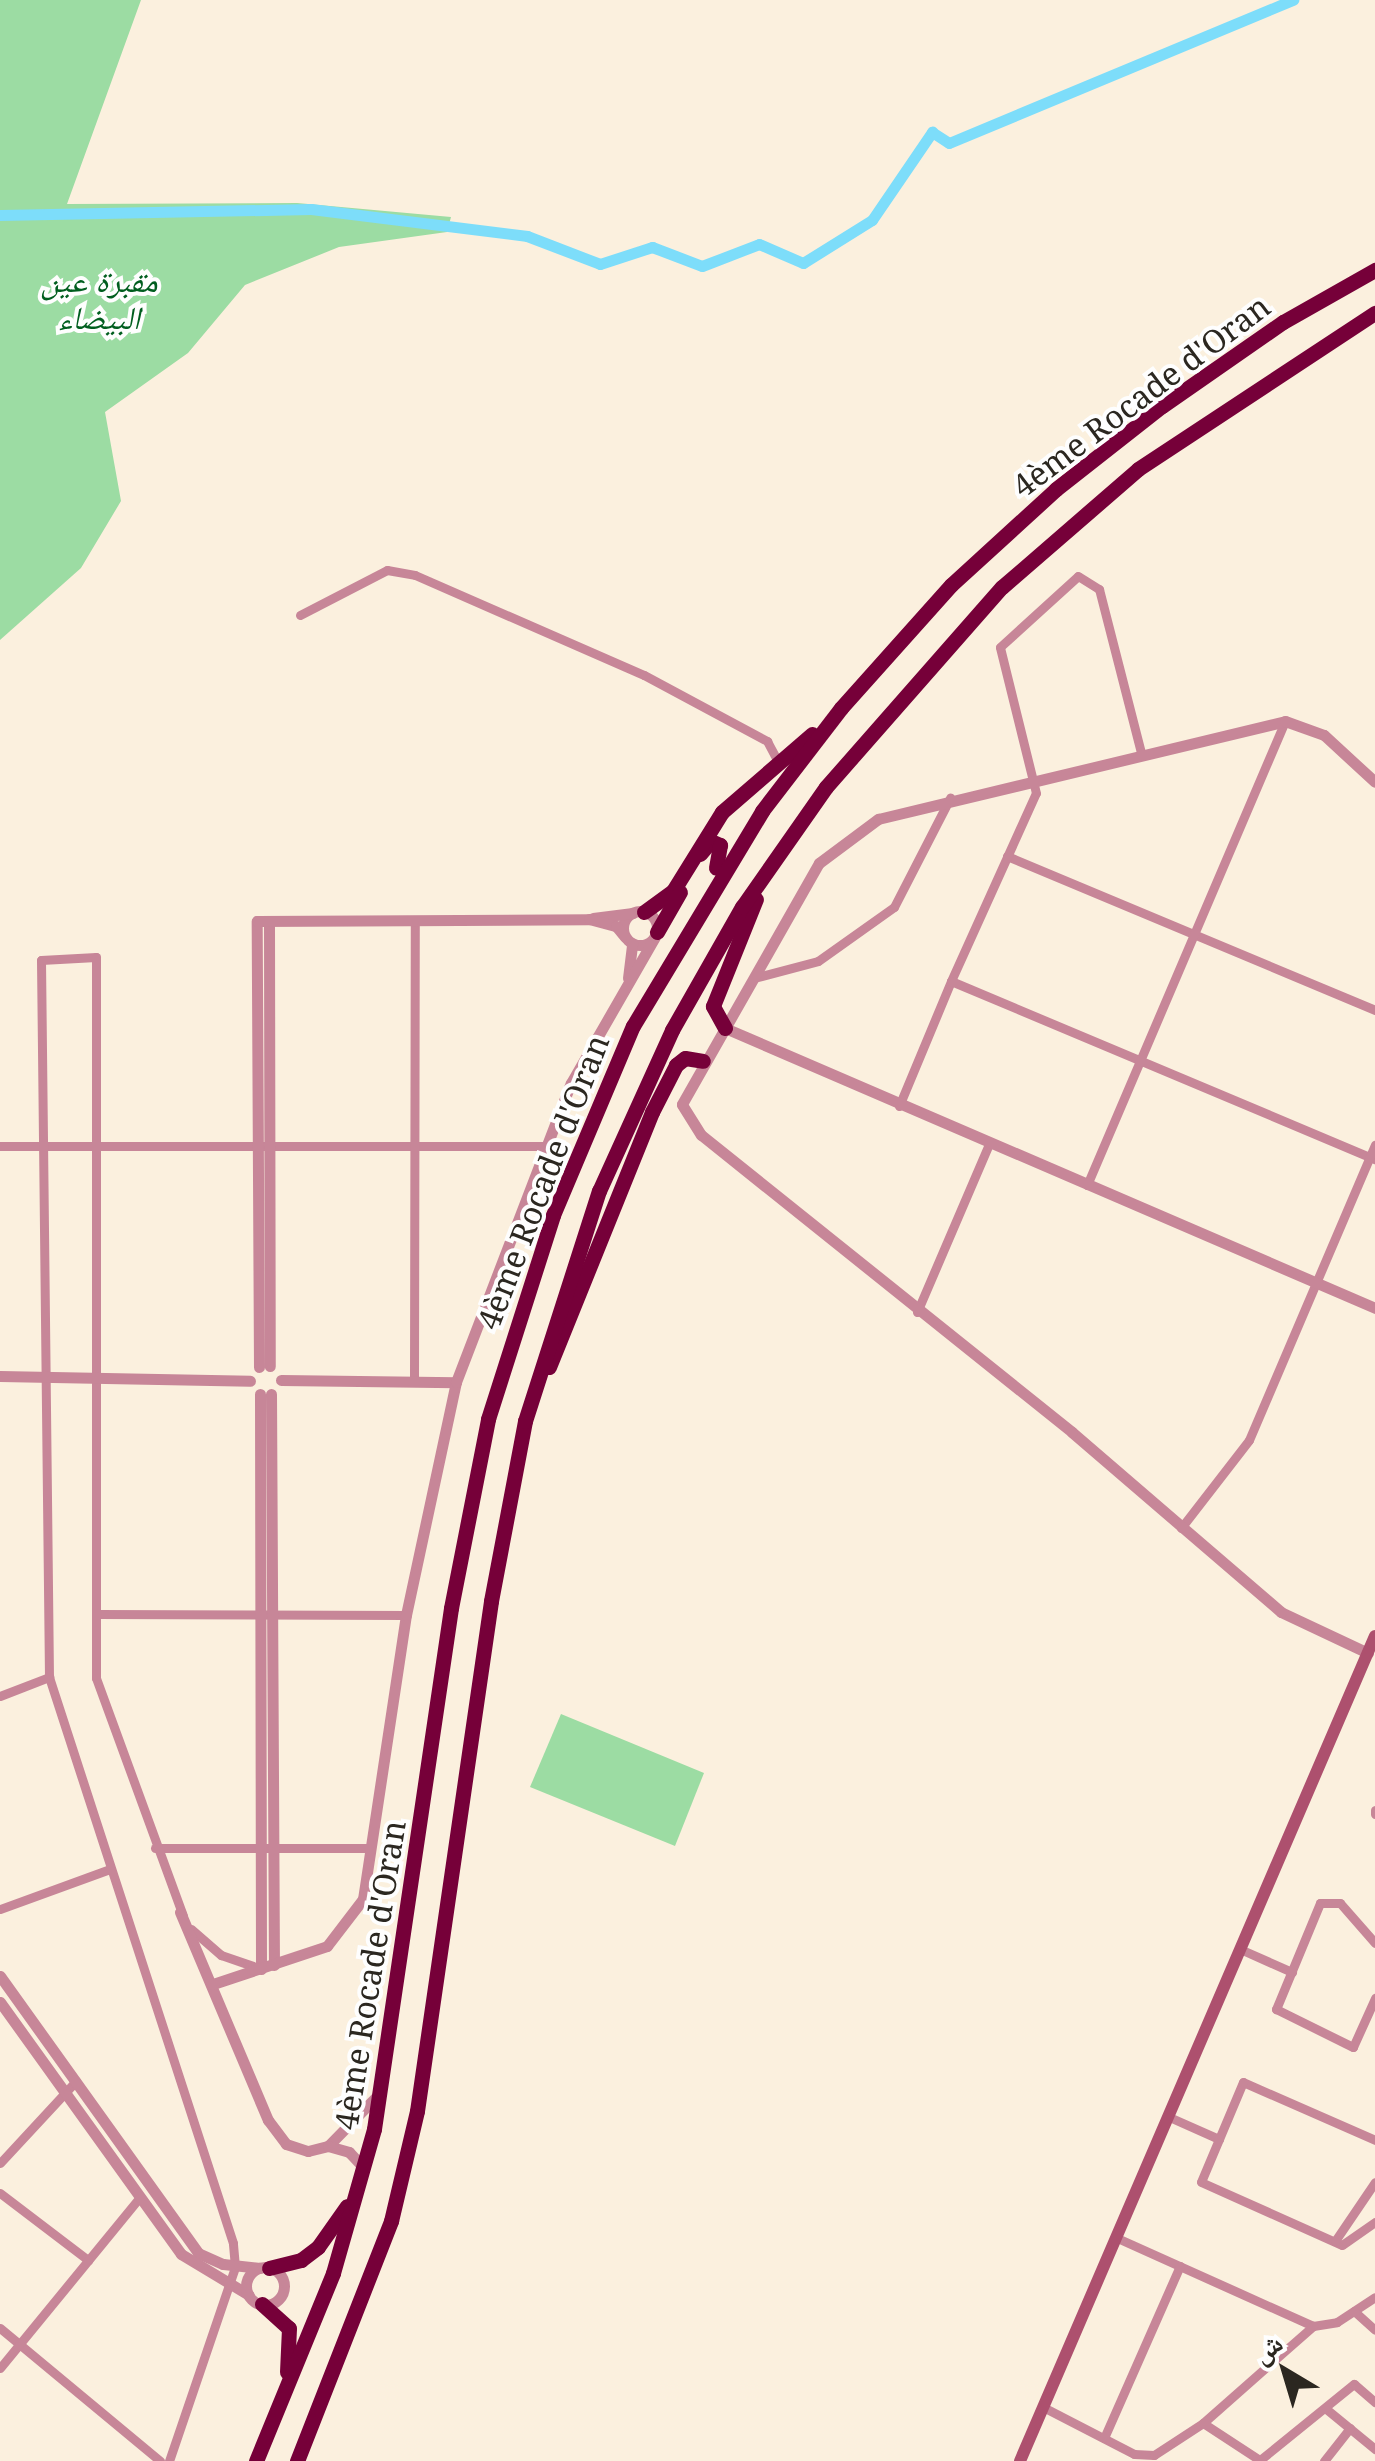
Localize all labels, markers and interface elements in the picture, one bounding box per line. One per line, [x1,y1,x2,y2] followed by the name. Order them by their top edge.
[40,262,158,337] park label: مقبرة عين البيضاء
[1005,287,1277,505] street label: 4ème Rocade d'Oran
[469,1029,617,1335] street label: 4ème Rocade d'Oran
[327,1818,413,2132] street label: 4ème Rocade d'Oran
[1235,2321,1335,2421] north arrow
[1243,2323,1290,2371] text: ش

